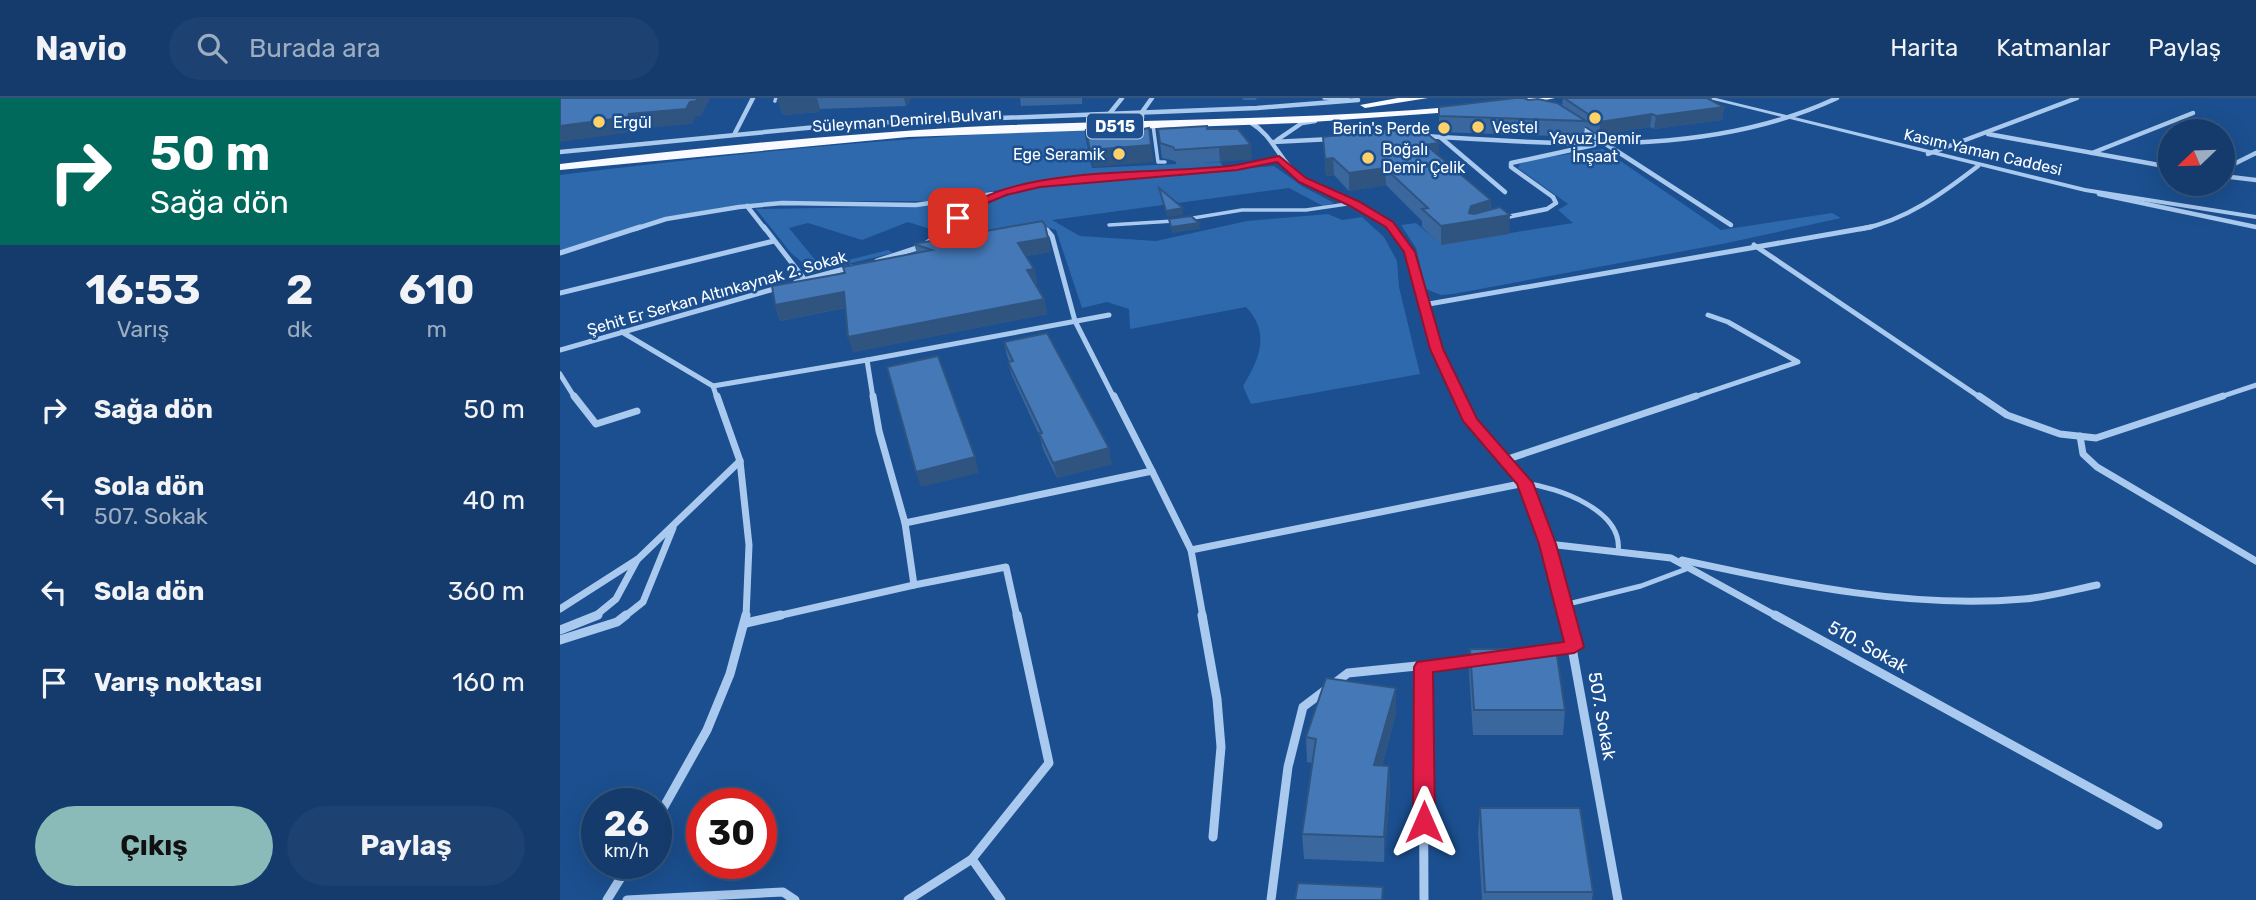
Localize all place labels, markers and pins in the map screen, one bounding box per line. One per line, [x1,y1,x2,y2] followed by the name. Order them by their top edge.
[1587,110,1603,126] marker: Yavuz Demir İnşaat
[613,113,652,132] place label: Ergül
[591,114,607,130] marker: Ergül
[1492,118,1538,137] place label: Vestel
[1332,119,1430,138] place label: Berin's Perde
[1470,119,1486,135] marker: Vestel
[1436,120,1452,136] marker: Berin's Perde
[1549,129,1641,166] place label: Yavuz Demir İnşaat
[1382,140,1466,177] place label: Boğalı Demir Çelik
[1013,145,1106,164] place label: Ege Seramik
[1111,146,1127,162] marker: Ege Seramik
[1360,150,1376,166] marker: Boğalı Demir Çelik
[928,188,988,248] pin

